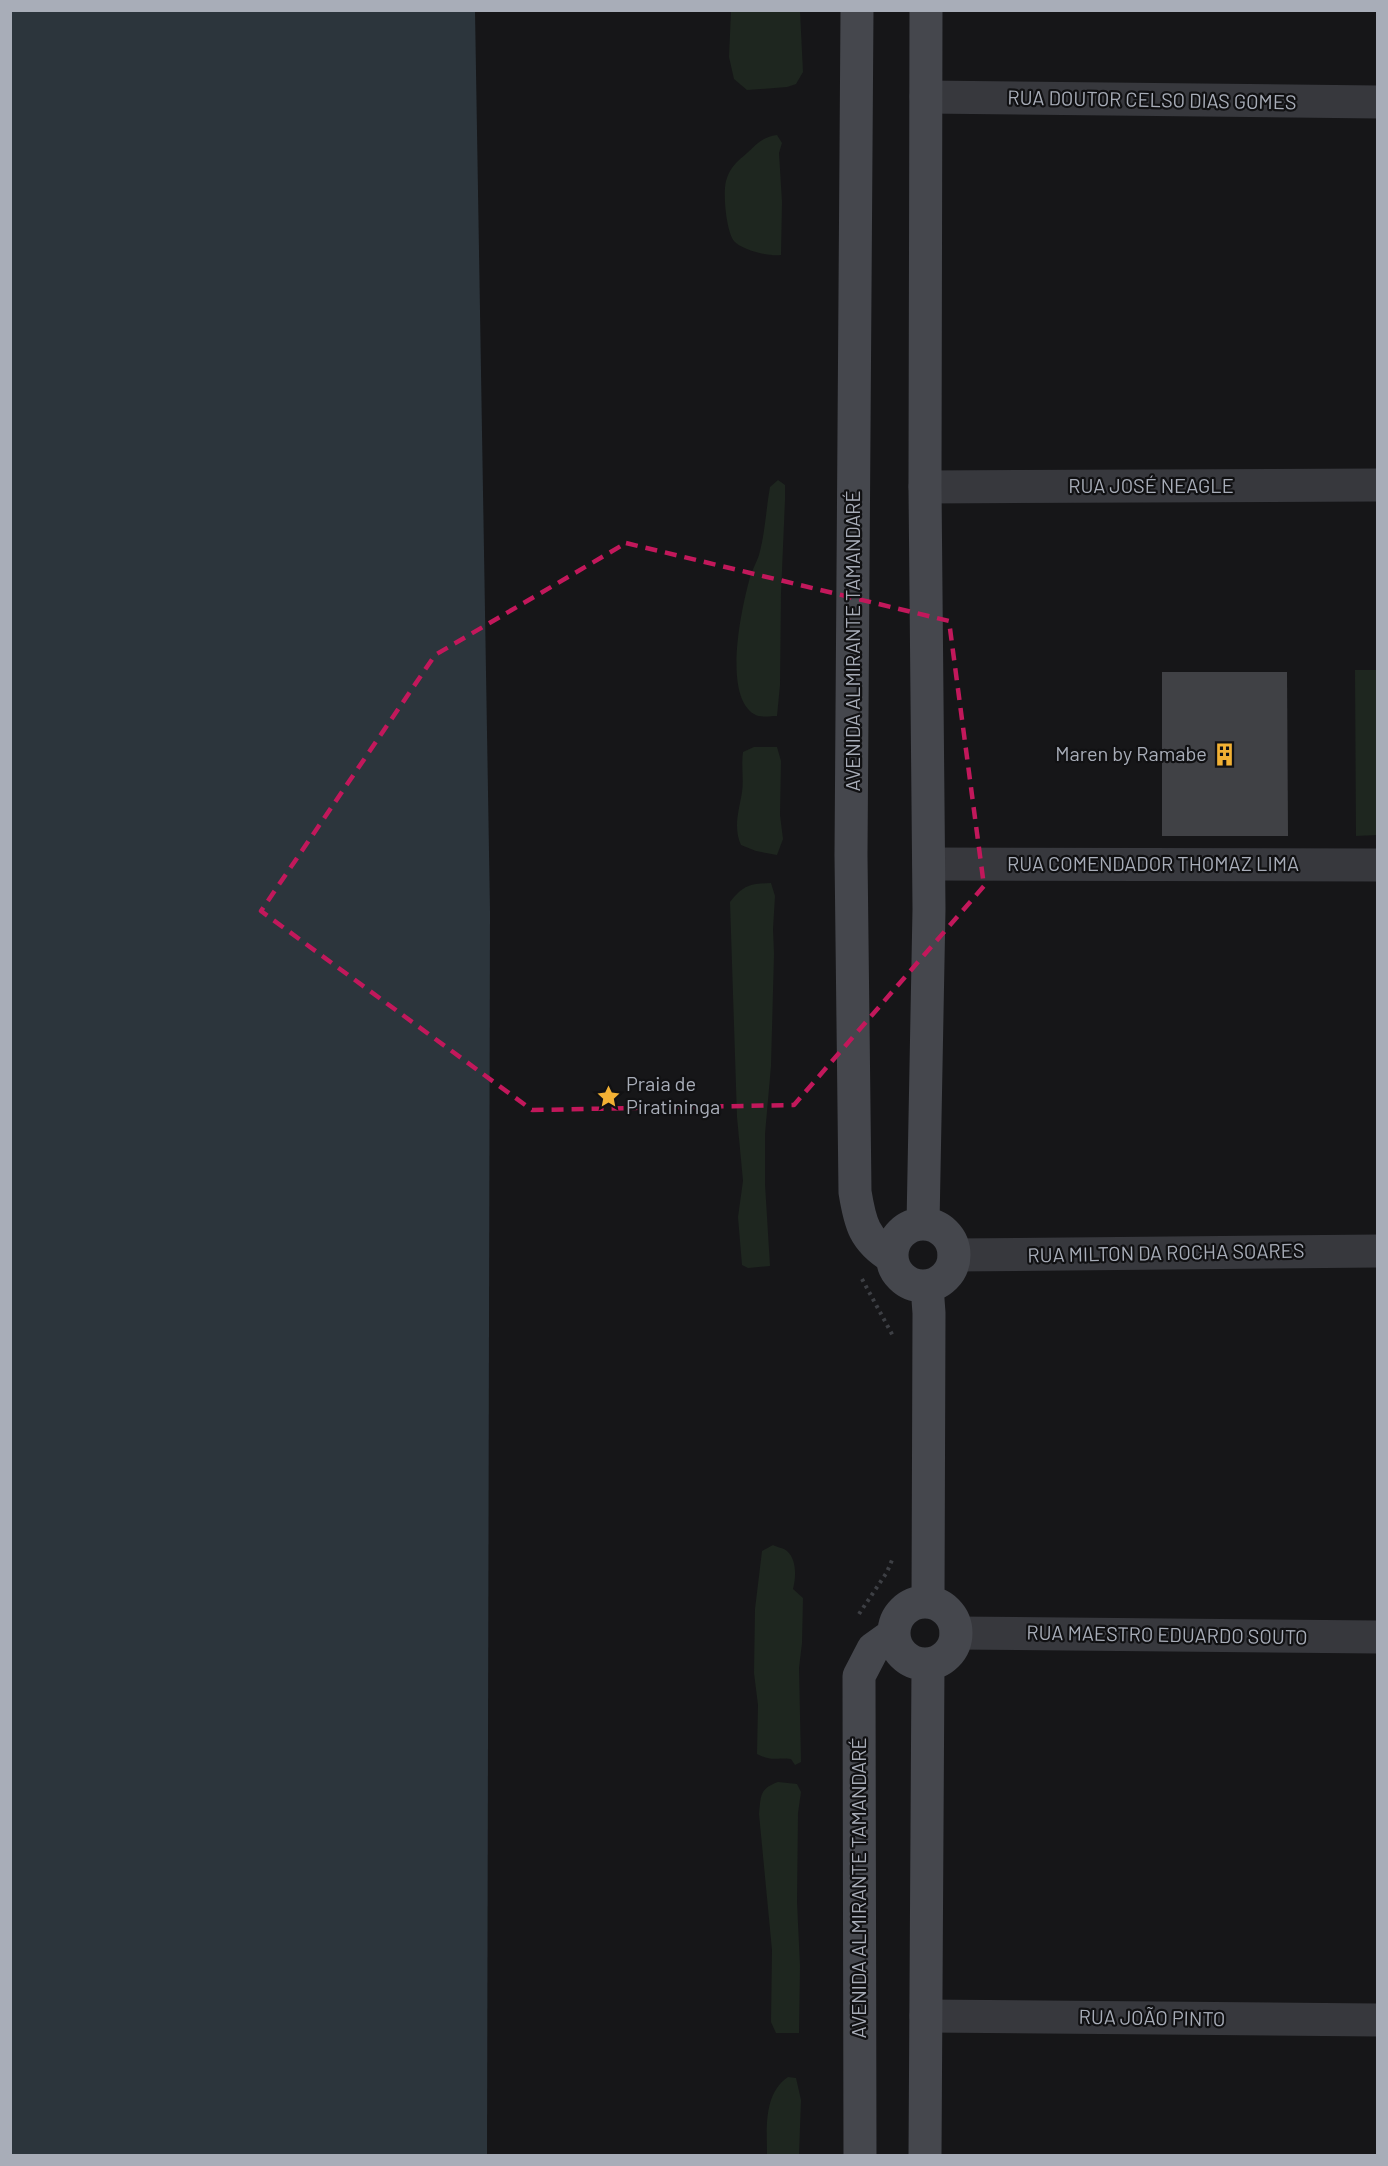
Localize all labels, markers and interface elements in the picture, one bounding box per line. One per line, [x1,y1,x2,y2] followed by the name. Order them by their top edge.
[1007,84,1297,114] street label: RUA DOUTOR CELSO DIAS GOMES
[1068,473,1234,497] street label: RUA JOSÉ NEAGLE
[840,490,864,792] street label: AVENIDA ALMIRANTE TAMANDARÉ
[1055,741,1207,765] place label: Maren by Ramabe
[1212,741,1238,767] building icon: Maren by Ramabe
[1007,851,1299,875] street label: RUA COMENDADOR THOMAZ LIMA
[626,1071,720,1118] place label: Praia de Piratininga
[595,1083,621,1109] place icon: Praia de Piratininga
[1027,1238,1305,1266] street label: RUA MILTON DA ROCHA SOARES
[1026,1620,1308,1648] street label: RUA MAESTRO EDUARDO SOUTO
[846,1737,870,2039] street label: AVENIDA ALMIRANTE TAMANDARÉ
[1079,2004,1226,2030] street label: RUA JOÃO PINTO

